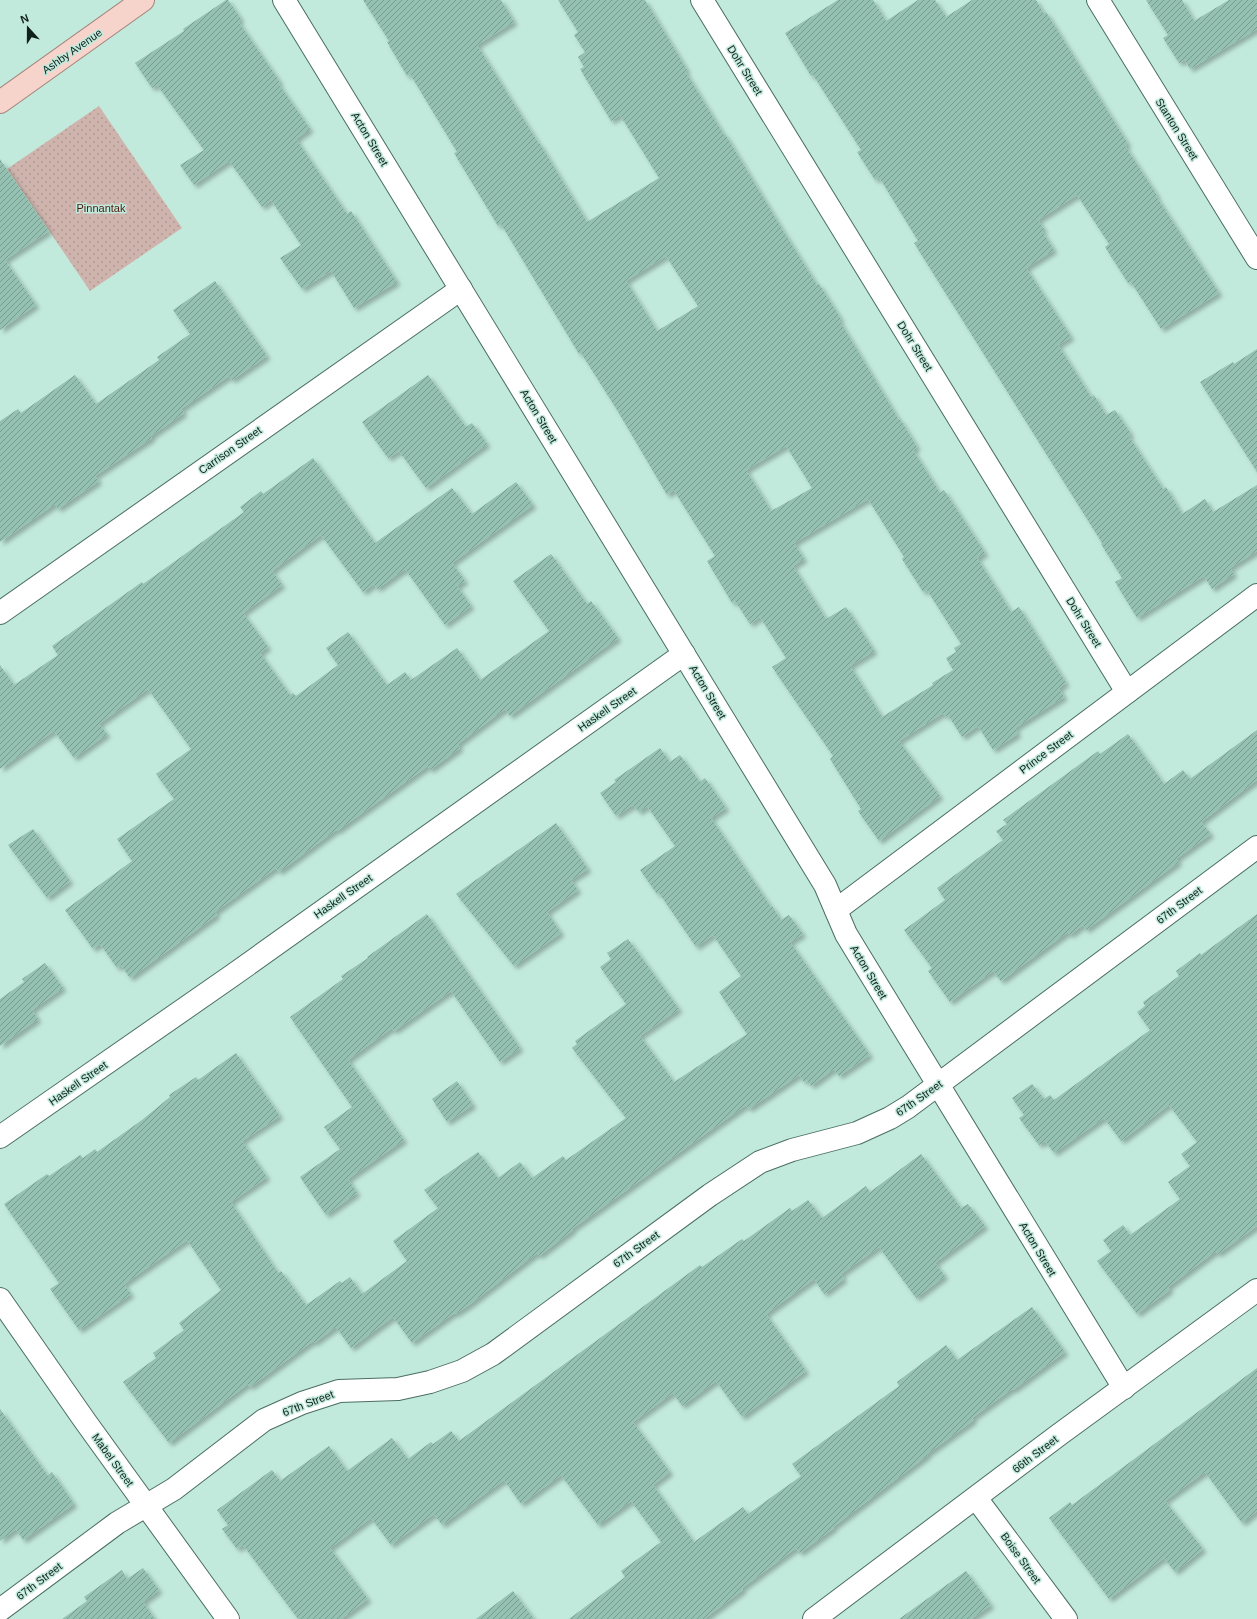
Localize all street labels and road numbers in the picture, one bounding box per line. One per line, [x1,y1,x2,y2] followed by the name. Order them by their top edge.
[40,26,104,76] street label: Ashby Avenue
[725,43,765,97] street label: Dohr Street
[1153,96,1201,162] street label: Stanton Street
[349,110,391,168] street label: Acton Street
[895,319,935,373] street label: Dohr Street
[518,387,560,445] street label: Acton Street
[196,424,264,476] street label: Carrison Street
[1064,595,1104,649] street label: Dohr Street
[687,663,729,721] street label: Acton Street
[576,684,638,734] street label: Haskell Street
[1017,728,1075,776] street label: Prince Street
[312,871,374,921] street label: Haskell Street
[1154,884,1204,926] street label: 67th Street
[848,943,890,1001] street label: Acton Street
[47,1058,109,1108] street label: Haskell Street
[894,1078,944,1118] street label: 67th Street
[1017,1220,1059,1278] street label: Acton Street
[611,1228,661,1270] street label: 67th Street
[281,1388,335,1418] street label: 67th Street
[90,1431,136,1489] street label: Mabel Street
[1010,1433,1060,1475] street label: 66th Street
[999,1530,1043,1586] street label: Boise Street
[14,1560,64,1602] street label: 67th Street

